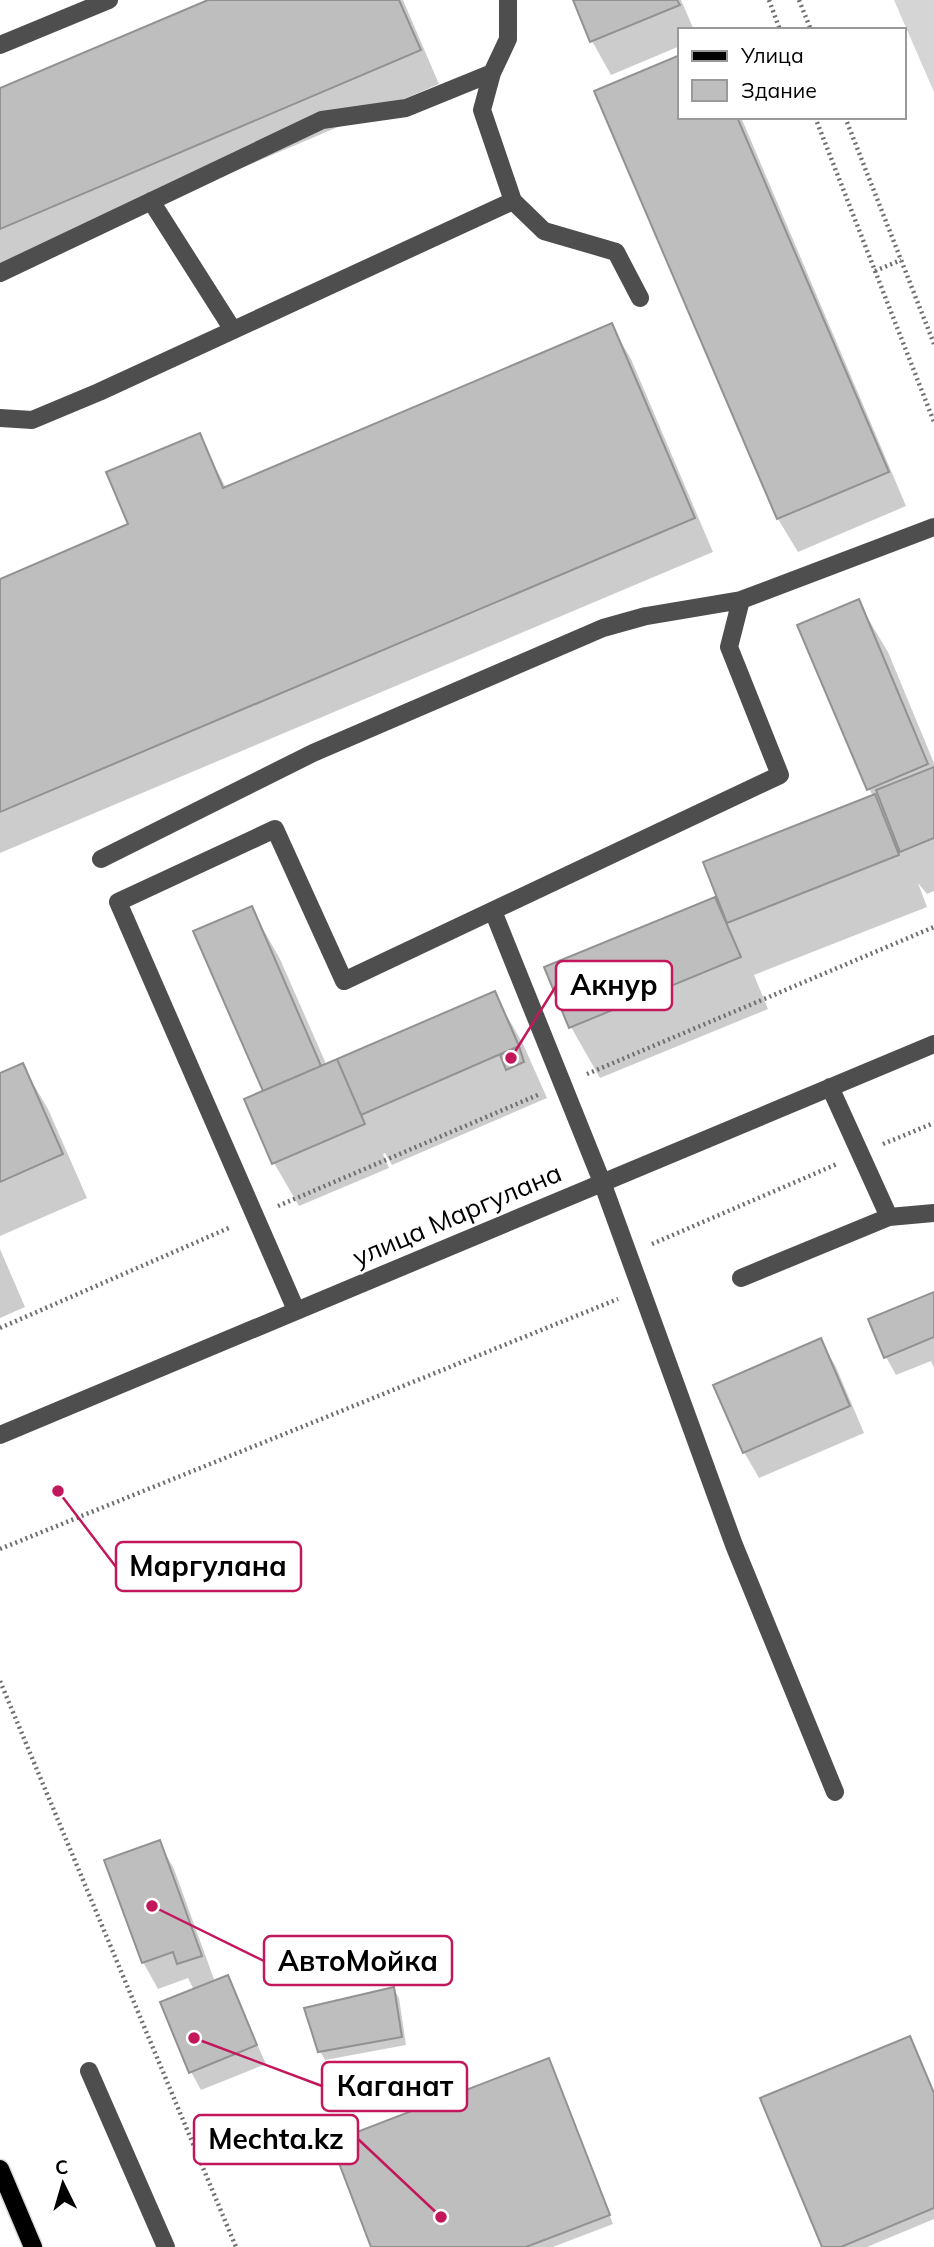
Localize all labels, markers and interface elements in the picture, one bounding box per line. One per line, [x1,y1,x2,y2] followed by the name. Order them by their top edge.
[678,28,906,119] legend
[740,42,804,68] text: Улица
[741,77,817,103] text: Здание
[556,961,672,1010] callout: Акнур
[570,967,658,1002] text: Акнур
[347,1156,566,1273] street label: улица Маргулана
[116,1542,301,1591] callout: Маргулана
[129,1548,287,1583] text: Маргулана
[264,1936,452,1985] callout: АвтоМойка
[278,1943,438,1978] text: АвтоМойка
[322,2062,467,2111] callout: Каганат
[337,2068,454,2103] text: Каганат
[194,2115,358,2164] callout: Mechta.kz
[208,2121,344,2156] text: Mechta.kz
[28,2149,98,2219] north arrow
[54,2155,69,2180] text: С

